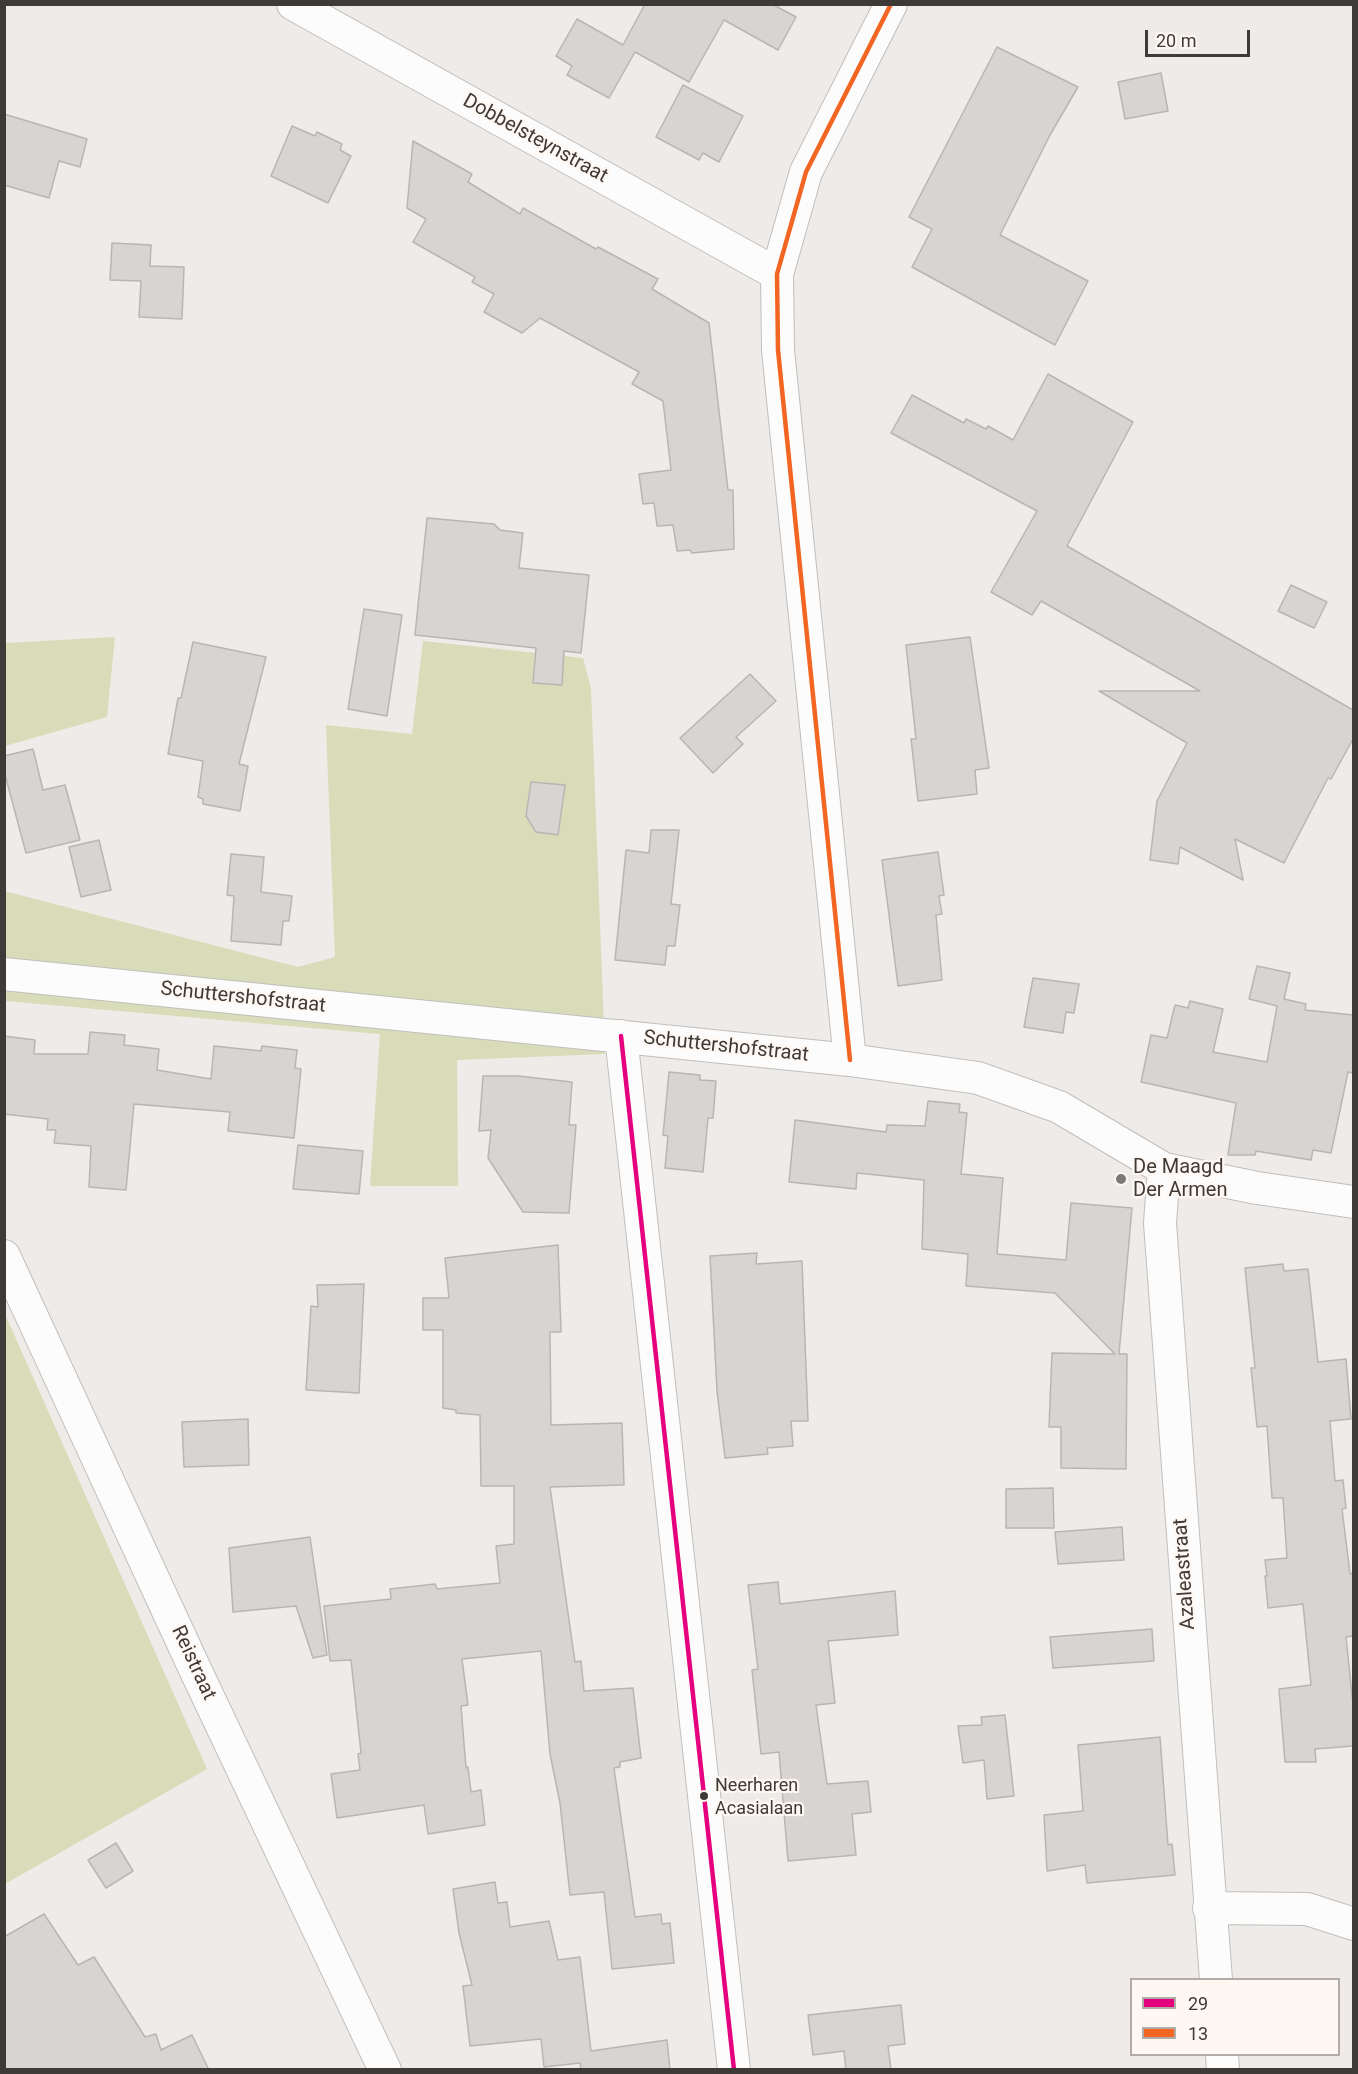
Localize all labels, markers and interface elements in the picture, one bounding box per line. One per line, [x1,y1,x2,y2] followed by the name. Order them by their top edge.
[1148,18,1253,56] scale bar
[1156,30,1196,51] text: 20 m
[458,89,612,189] street label: Dobbelsteynstraat
[159,977,327,1019] street label: Schuttershofstraat
[642,1026,810,1068] street label: Schuttershofstraat
[1133,1156,1227,1203] place label: De Maagd Der Armen
[1114,1172,1128,1186] marker: De Maagd Der Armen
[1169,1517,1201,1631] street label: Azaleastraat
[165,1622,221,1704] street label: Reistraat
[715,1775,803,1818] place label: Neerharen Acasialaan
[698,1790,710,1802] marker: Neerharen Acasialaan
[1130,1978,1340,2056] legend
[1188,1993,1208,2014] text: 29
[1188,2023,1208,2044] text: 13

